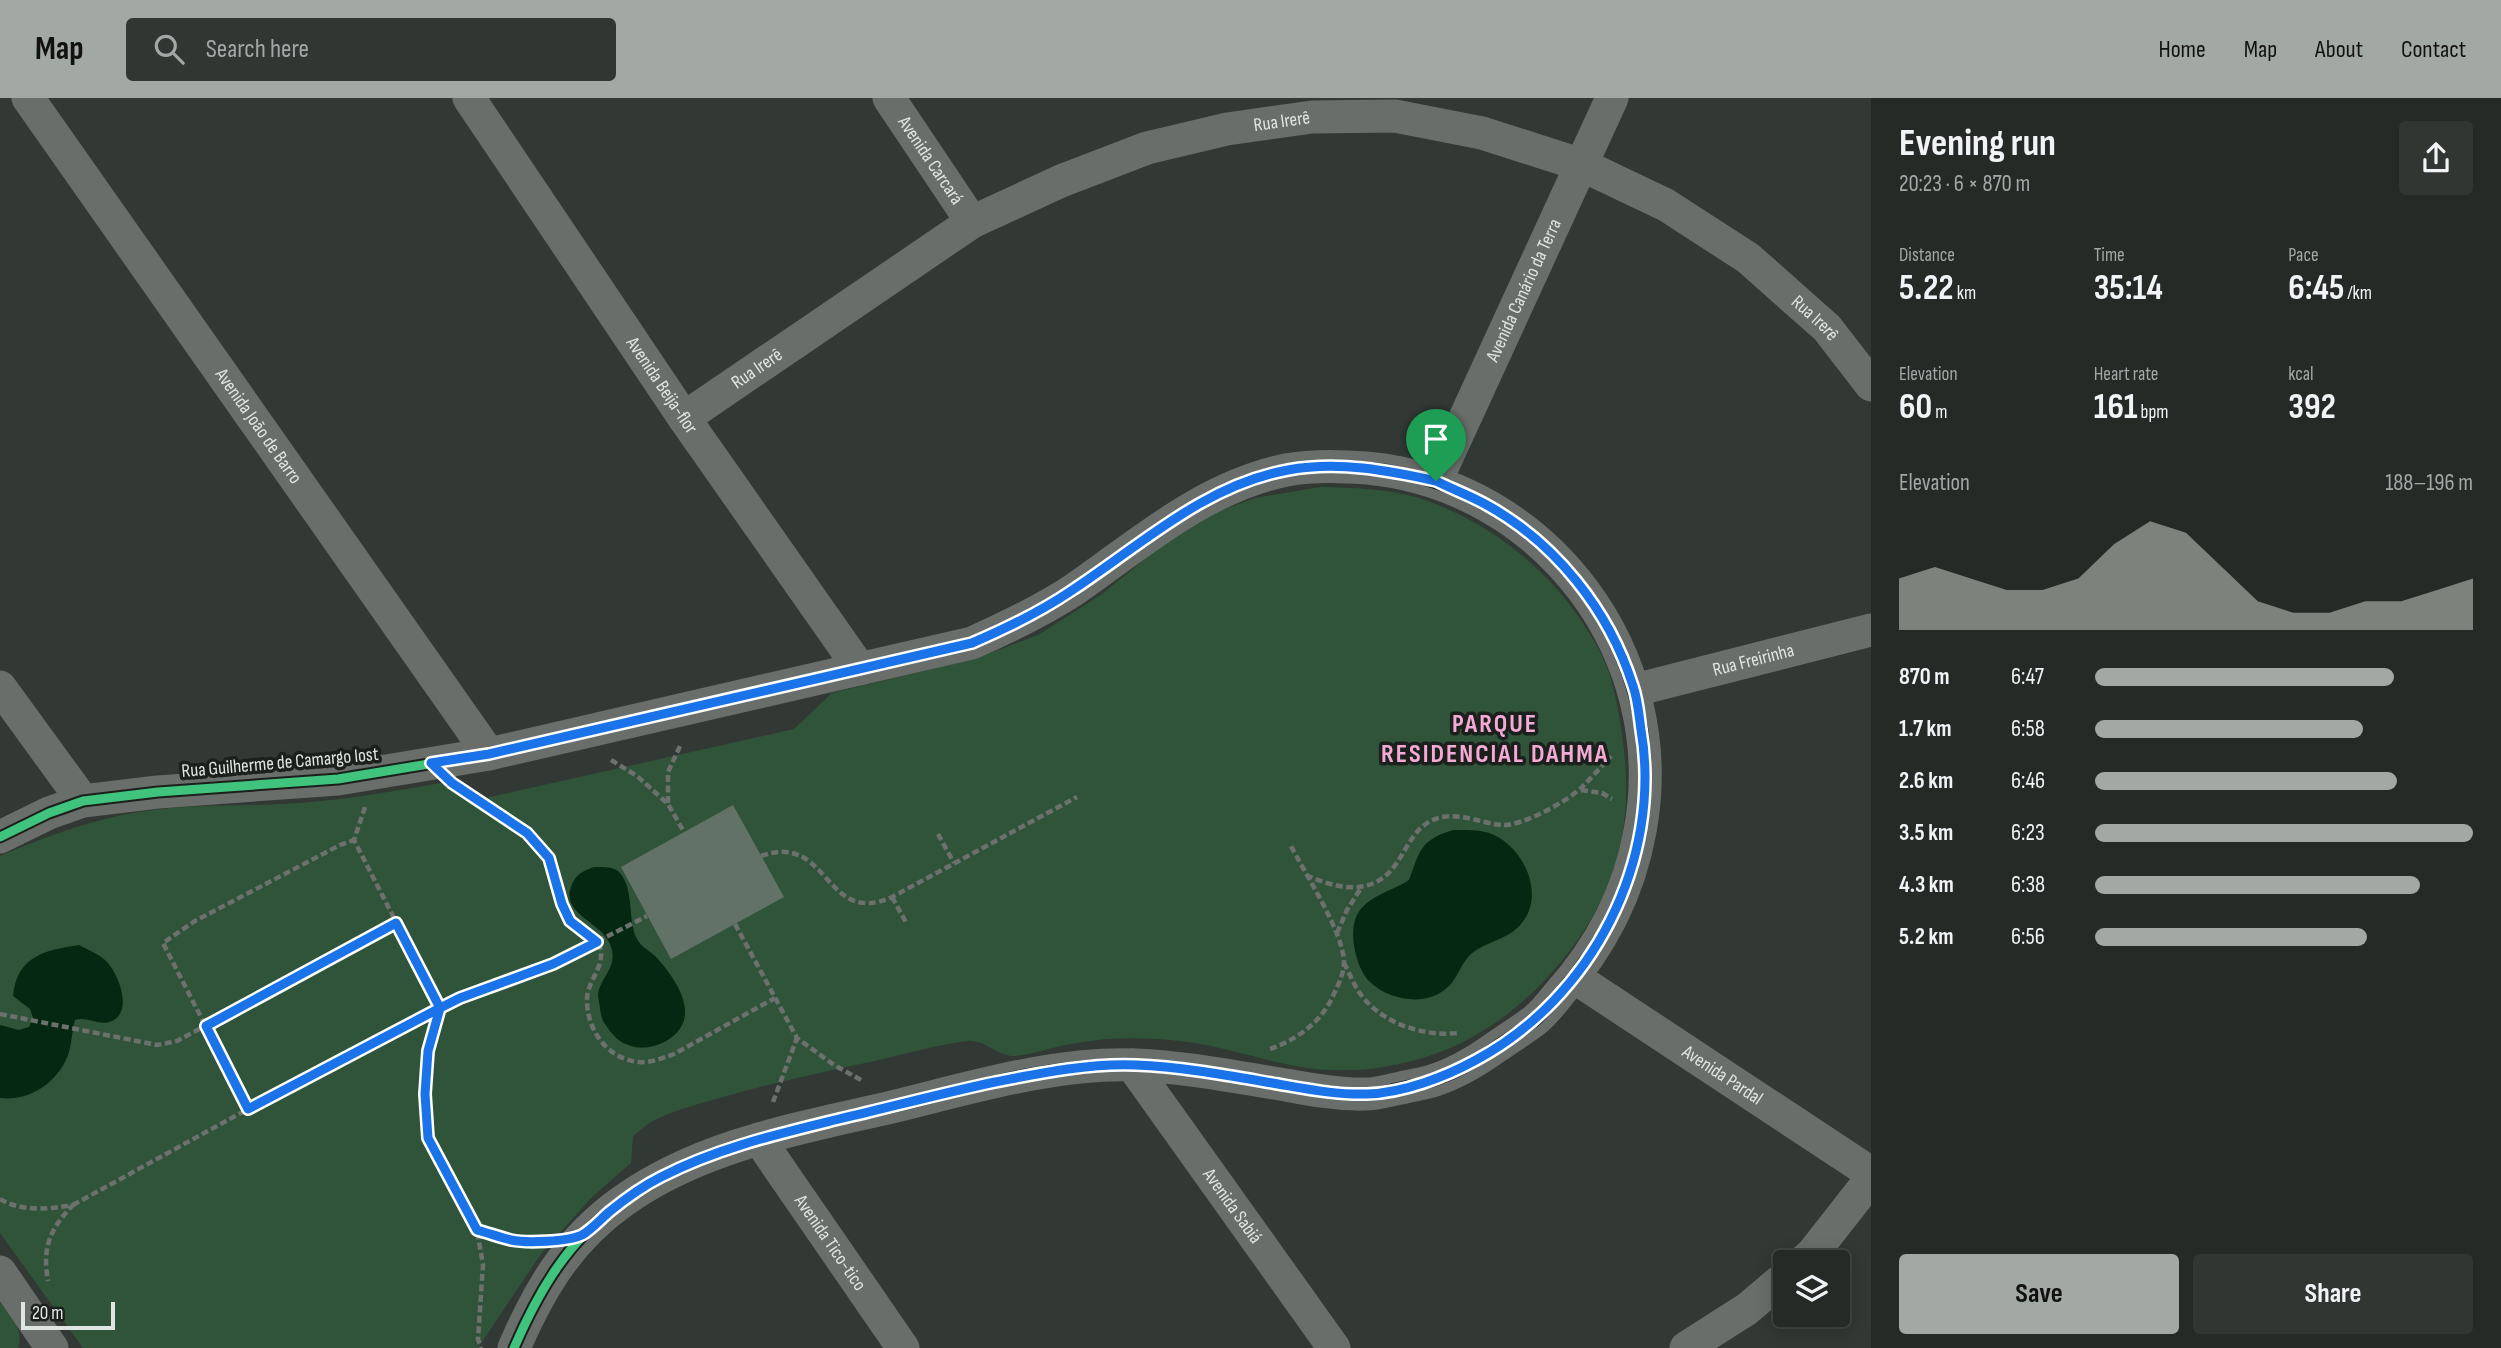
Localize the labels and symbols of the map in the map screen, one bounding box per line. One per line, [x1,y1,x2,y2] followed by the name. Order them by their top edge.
[1252,106,1311,137] street label: Rua Irerê
[892,111,968,209] street label: Avenida Carcará
[1481,215,1566,366] street label: Avenida Canário da Terra
[1787,290,1844,345] street label: Rua Irerê
[621,332,703,438] street label: Avenida Beija-flor
[727,343,787,394] street label: Rua Irerê
[210,363,307,488] street label: Avenida João de Barro
[1406,409,1466,481] pin
[1710,639,1796,681] street label: Rua Freirinha
[1381,709,1609,770] district label: PARQUE RESIDENCIAL DAHMA
[181,743,380,783] street label: Rua Guilherme de Camargo Iost
[1677,1040,1767,1110] street label: Avenida Pardal
[1197,1163,1267,1248] street label: Avenida Sabiá
[789,1190,871,1295] street label: Avenida Tico-tico
[21,1299,116,1331] scale bar

